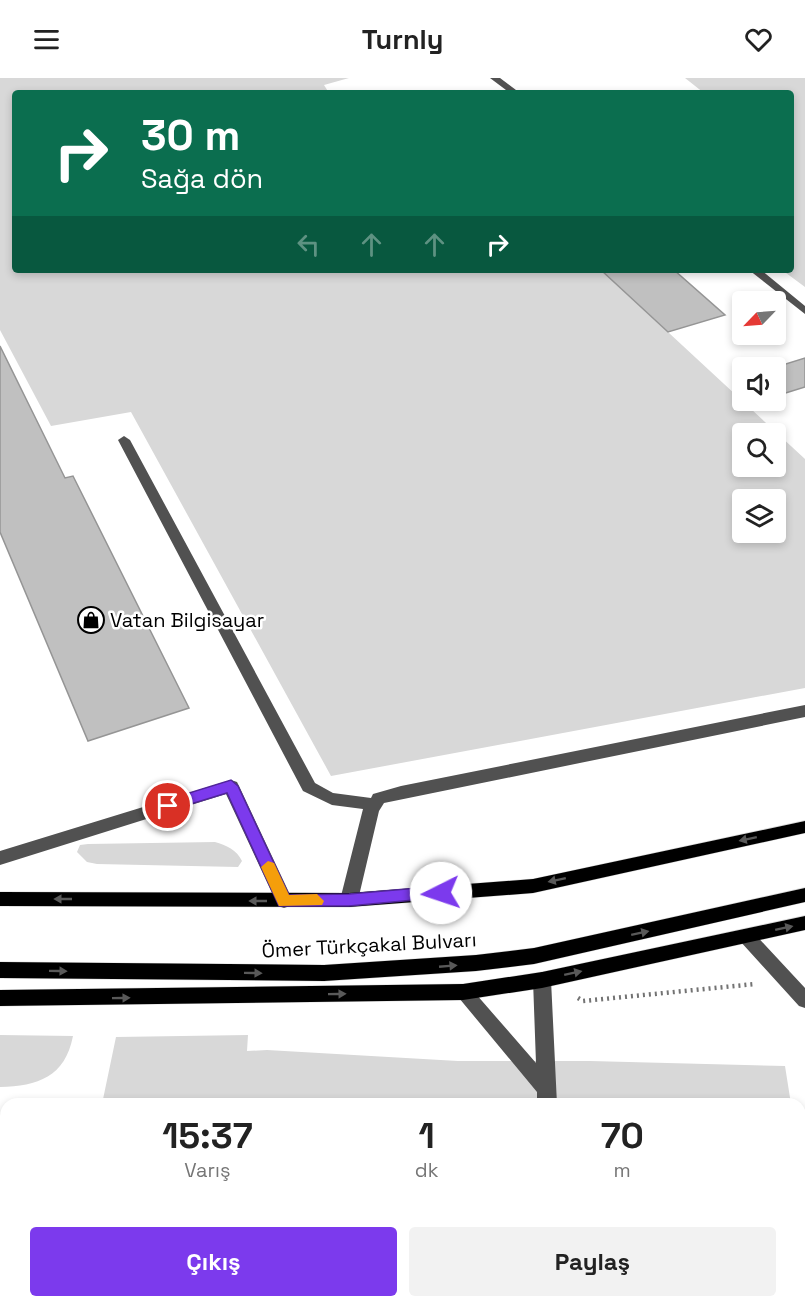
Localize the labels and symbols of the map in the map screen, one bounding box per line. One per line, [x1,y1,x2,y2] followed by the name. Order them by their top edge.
[732,291,786,345] north arrow
[76,605,106,635] shop icon: Vatan Bilgisayar
[110,607,264,633] place label: Vatan Bilgisayar
[142,780,193,831] pin
[738,835,757,844] one-way arrow
[409,861,473,925] position arrow
[548,876,566,886] one-way arrow
[54,894,73,904] one-way arrow
[249,896,268,906] one-way arrow
[775,923,794,932] one-way arrow
[261,926,477,964] street label: Ömer Türkçakal Bulvarı
[631,928,650,937] one-way arrow
[439,961,458,971] one-way arrow
[49,966,68,976] one-way arrow
[244,968,263,977] one-way arrow
[563,968,582,977] one-way arrow
[328,990,347,999] one-way arrow
[112,993,131,1003] one-way arrow

